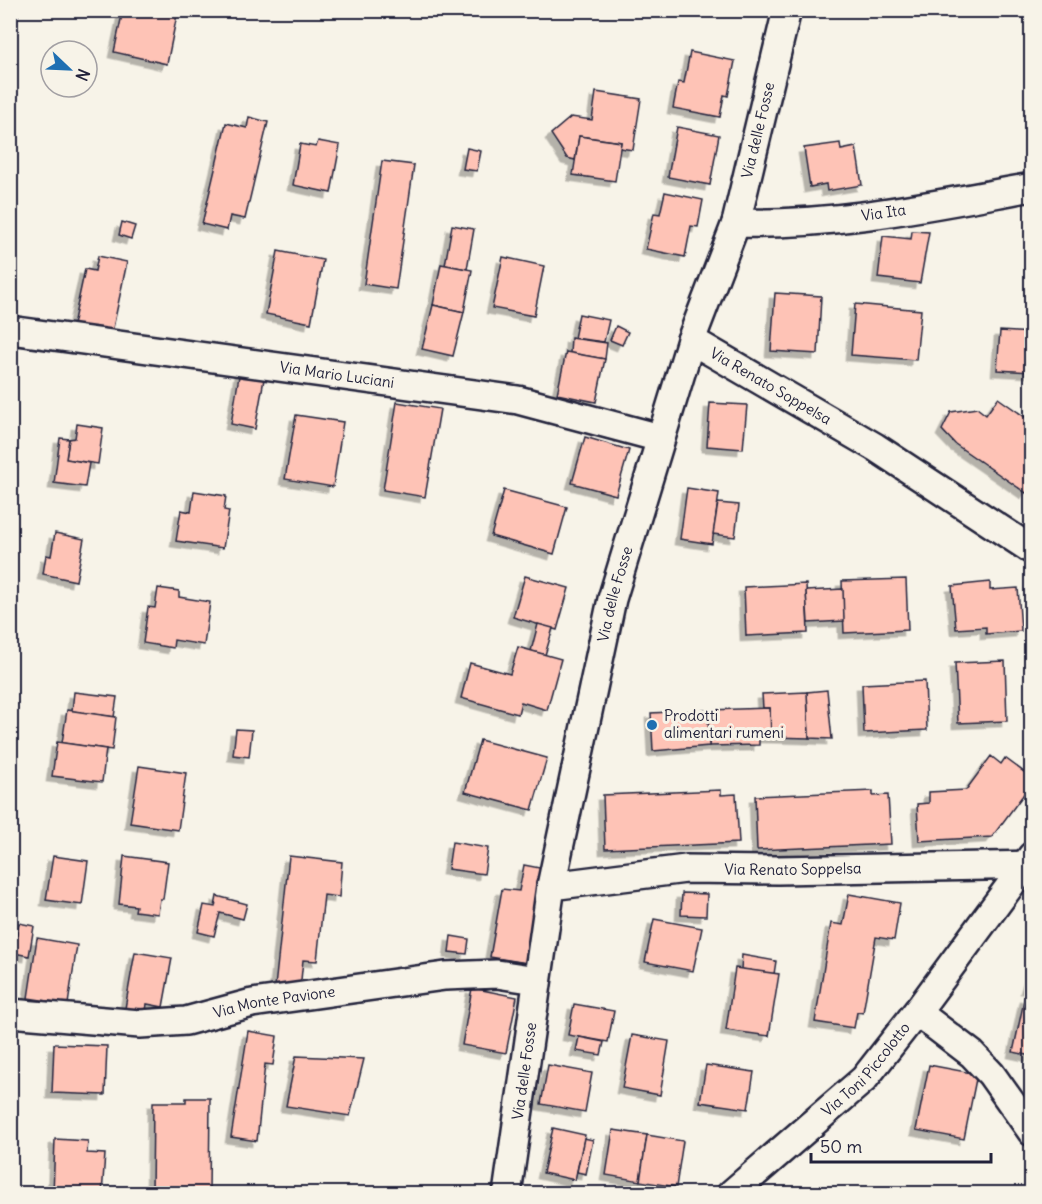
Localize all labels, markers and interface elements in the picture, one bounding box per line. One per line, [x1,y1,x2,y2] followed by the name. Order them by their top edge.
[39,39,99,99] north arrow
[71,66,94,84] text: N
[737,80,778,180] street label: Via delle Fosse
[860,200,907,225] street label: Via Ita
[707,343,835,429] street label: Via Renato Soppelsa
[279,357,395,392] street label: Via Mario Luciani
[593,544,637,644] street label: Via delle Fosse
[664,706,784,742] place label: Prodotti alimentari rumeni
[645,718,659,732] marker: Prodotti alimentari rumeni
[724,858,862,879] street label: Via Renato Soppelsa
[211,981,336,1022] street label: Via Monte Pavione
[818,1018,914,1120] street label: Via Toni Piccolotto
[508,1021,540,1121] street label: Via delle Fosse
[811,1126,991,1164] scale bar
[820,1135,862,1158] text: 50 m

